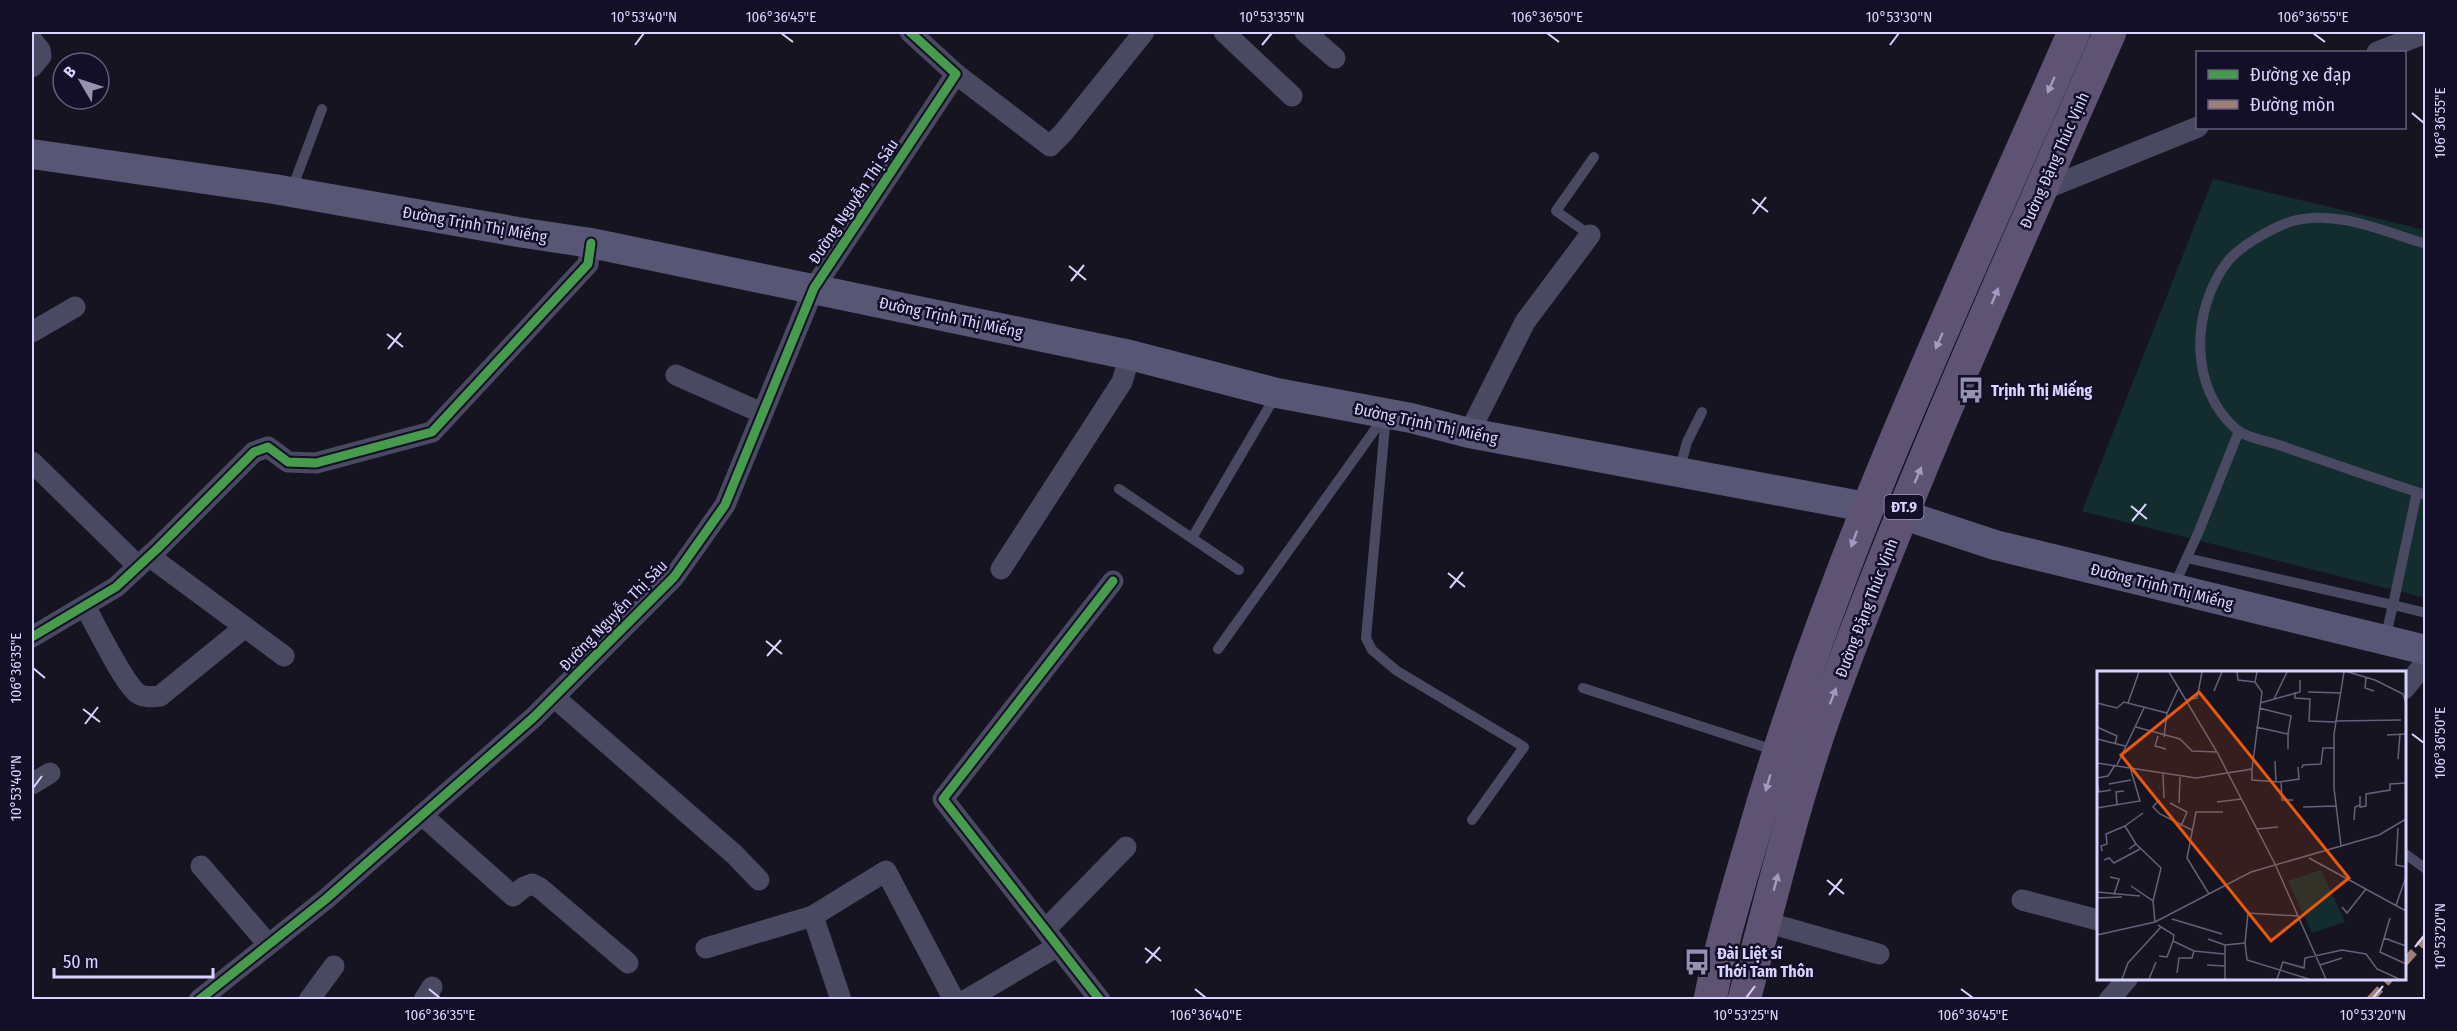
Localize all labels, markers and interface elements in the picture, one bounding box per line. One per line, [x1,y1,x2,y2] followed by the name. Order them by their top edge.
[611,8,677,26] text: 10°53'40"N
[746,8,816,26] text: 106°36'45"E
[1239,8,1305,26] text: 10°53'35"N
[1511,8,1583,26] text: 106°36'50"E
[1866,8,1932,26] text: 10°53'30"N
[2278,8,2348,26] text: 106°36'55"E
[51,51,111,111] north arrow
[2196,51,2406,129] legend
[60,62,80,81] text: B
[2250,64,2351,86] text: Đường xe đạp
[2045,76,2055,94] one-way arrow
[2431,88,2449,158] text: 106°36'55"E
[2016,89,2093,231] street label: Đường Đặng Thúc Vịnh
[2250,94,2335,116] text: Đường mòn
[804,135,902,267] street label: Đường Nguyễn Thị Sáu
[401,201,549,247] street label: Đường Trịnh Thị Miếng
[1990,286,2000,304] one-way arrow
[877,292,1025,342] street label: Đường Trịnh Thị Miếng
[1934,332,1944,350] one-way arrow
[1956,375,1986,405] bus stop icon: Trịnh Thị Miếng
[1991,380,2092,400] place label: Trịnh Thị Miếng
[1352,398,1500,448] street label: Đường Trịnh Thị Miếng
[1913,465,1923,483] one-way arrow
[1884,495,1924,519] road number: ĐT.9
[1849,531,1859,549] one-way arrow
[1831,536,1902,680] street label: Đường Đặng Thúc Vịnh
[556,556,671,675] street label: Đường Nguyễn Thị Sáu
[2089,559,2236,614] street label: Đường Trịnh Thị Miếng
[7,633,25,703] text: 106°36'35"E
[2097,671,2406,980] inset map
[1828,686,1838,704] one-way arrow
[2431,707,2449,779] text: 106°36'50"E
[7,755,25,821] text: 10°53'40"N
[1763,774,1773,792] one-way arrow
[1772,873,1781,891] one-way arrow
[2431,903,2449,969] text: 10°53'20"N
[54,941,213,979] scale bar
[1717,944,1814,981] place label: Đài Liệt sĩ Thới Tam Thôn
[1682,947,1712,977] bus stop icon: Đài Liệt sĩ Thới Tam Thôn
[63,951,99,973] text: 50 m
[405,1006,475,1024] text: 106°36'35"E
[1170,1006,1242,1024] text: 106°36'40"E
[1713,1006,1779,1024] text: 10°53'25"N
[1938,1006,2008,1024] text: 106°36'45"E
[2340,1006,2406,1024] text: 10°53'20"N

